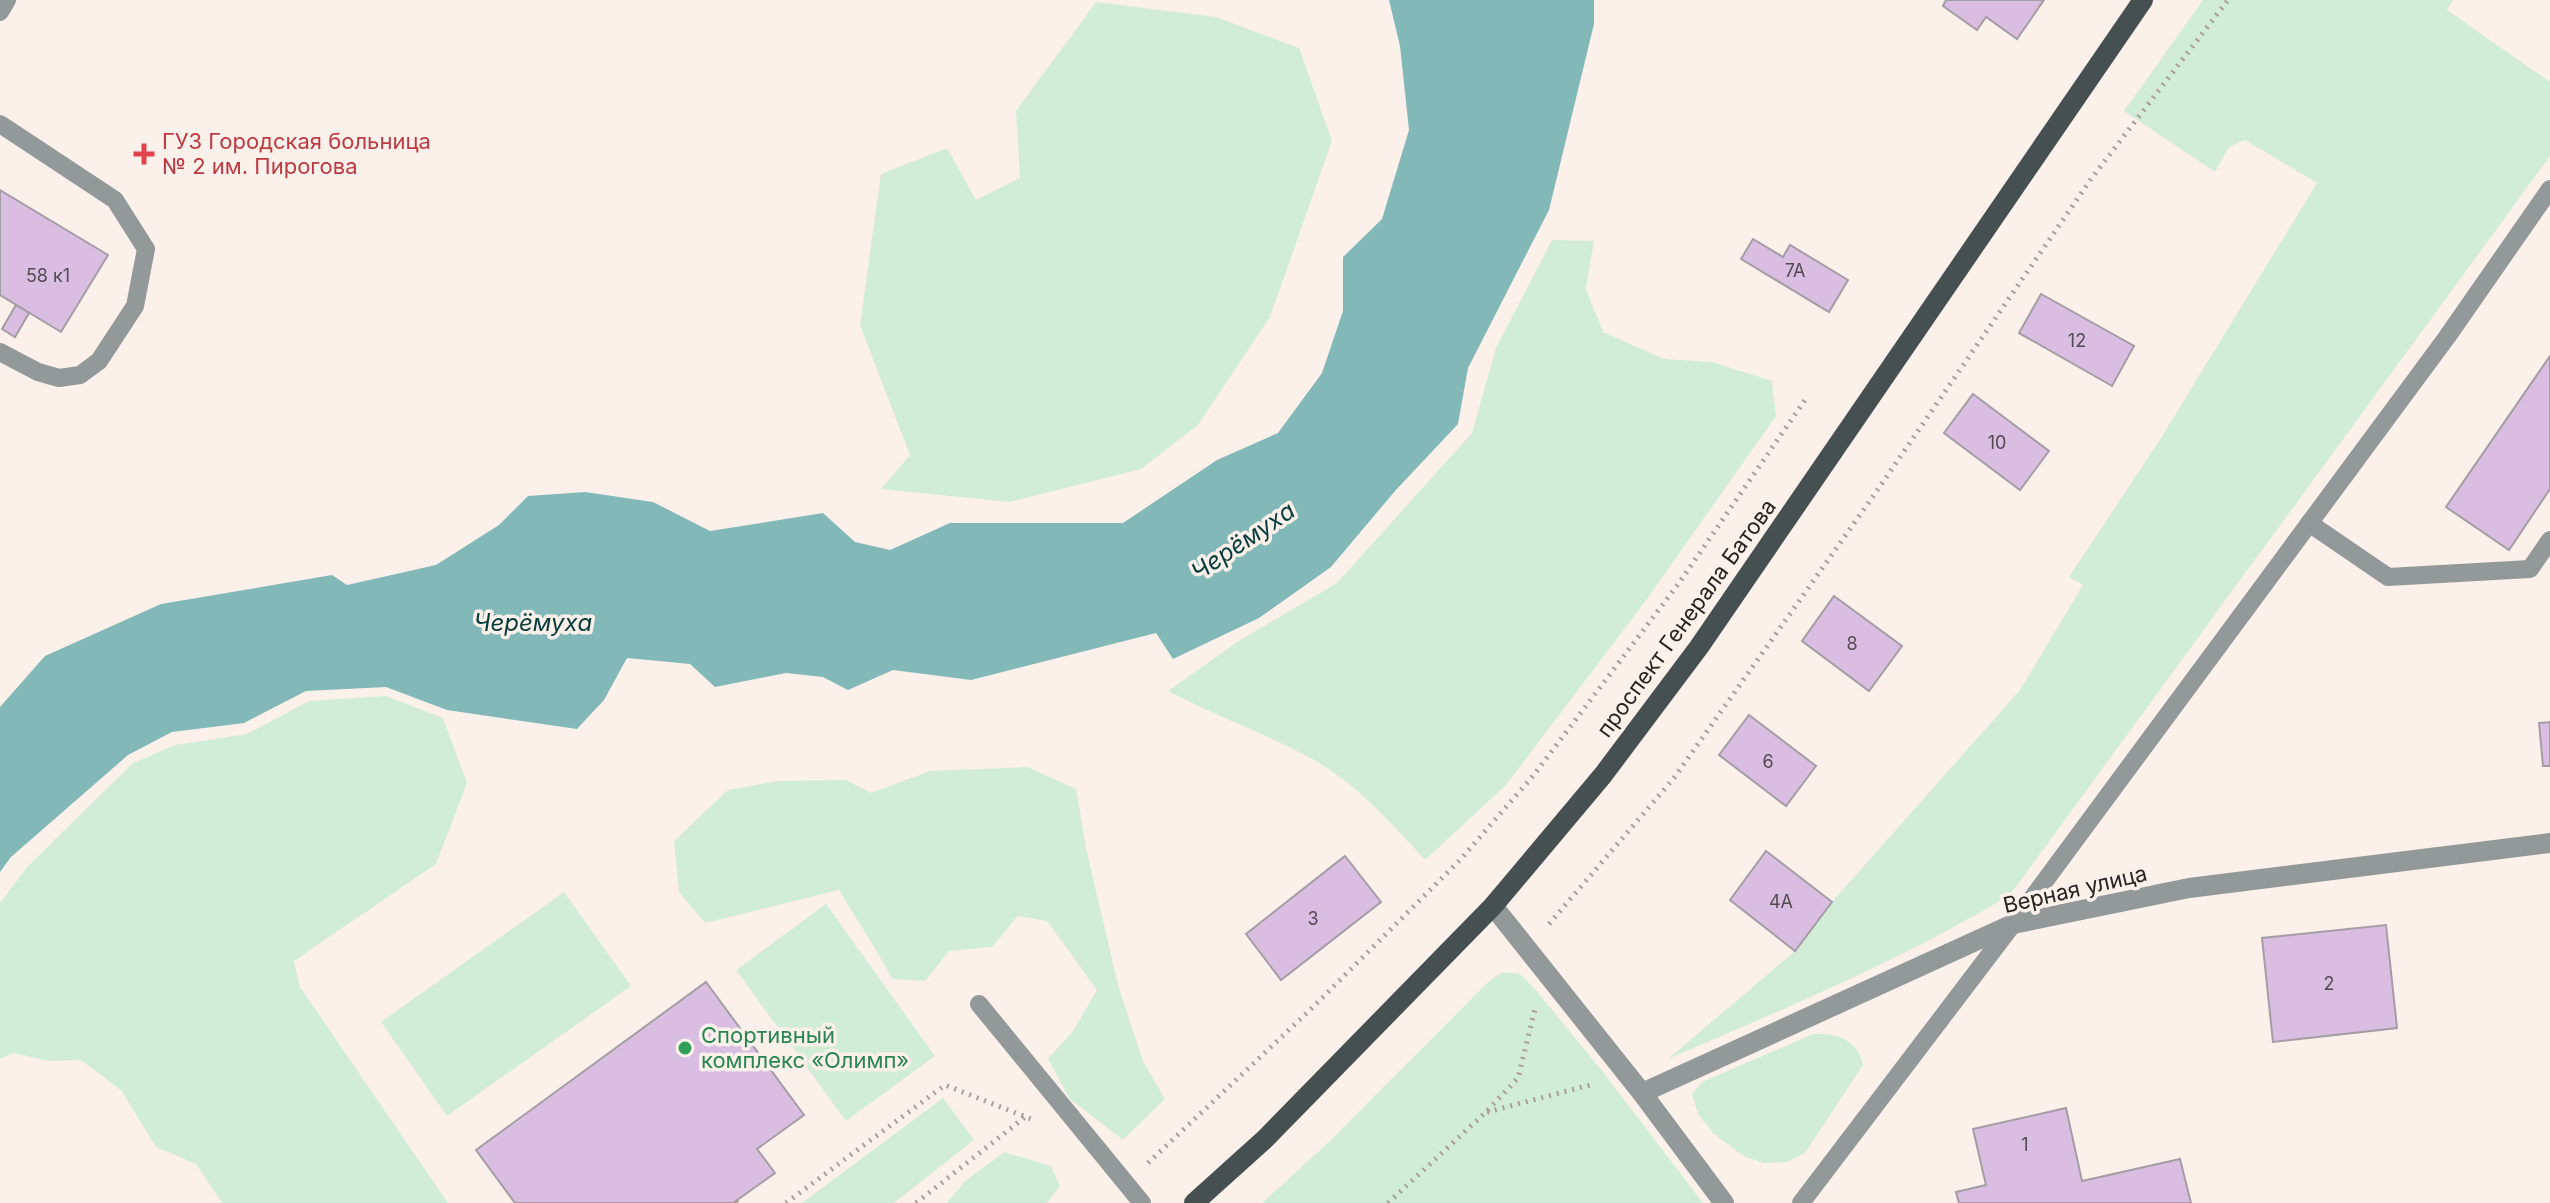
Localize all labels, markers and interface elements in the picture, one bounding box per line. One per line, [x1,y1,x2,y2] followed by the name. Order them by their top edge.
[162,128,431,179] place label: ГУЗ Городская больница № 2 им. Пирогова
[133,143,155,165] marker: ГУЗ Городская больница № 2 им. Пирогова
[1785,260,1805,281] house number: 7А
[26,265,70,286] house number: 58 к1
[2068,330,2086,351] house number: 12
[1988,432,2006,453] house number: 10
[1591,494,1781,742] street label: проспект Генерала Батова
[1186,496,1300,586] water label: Черёмуха
[474,608,592,637] water label: Черёмуха
[1846,633,1858,654] house number: 8
[1762,751,1774,772] house number: 6
[2000,860,2150,918] street label: Верная улица
[1769,891,1793,912] house number: 4А
[1307,908,1319,929] house number: 3
[2324,973,2334,994] house number: 2
[701,1022,909,1073] place label: Спортивный комплекс «Олимп»
[676,1039,694,1057] marker: Спортивный комплекс «Олимп»
[2021,1134,2029,1155] house number: 1

